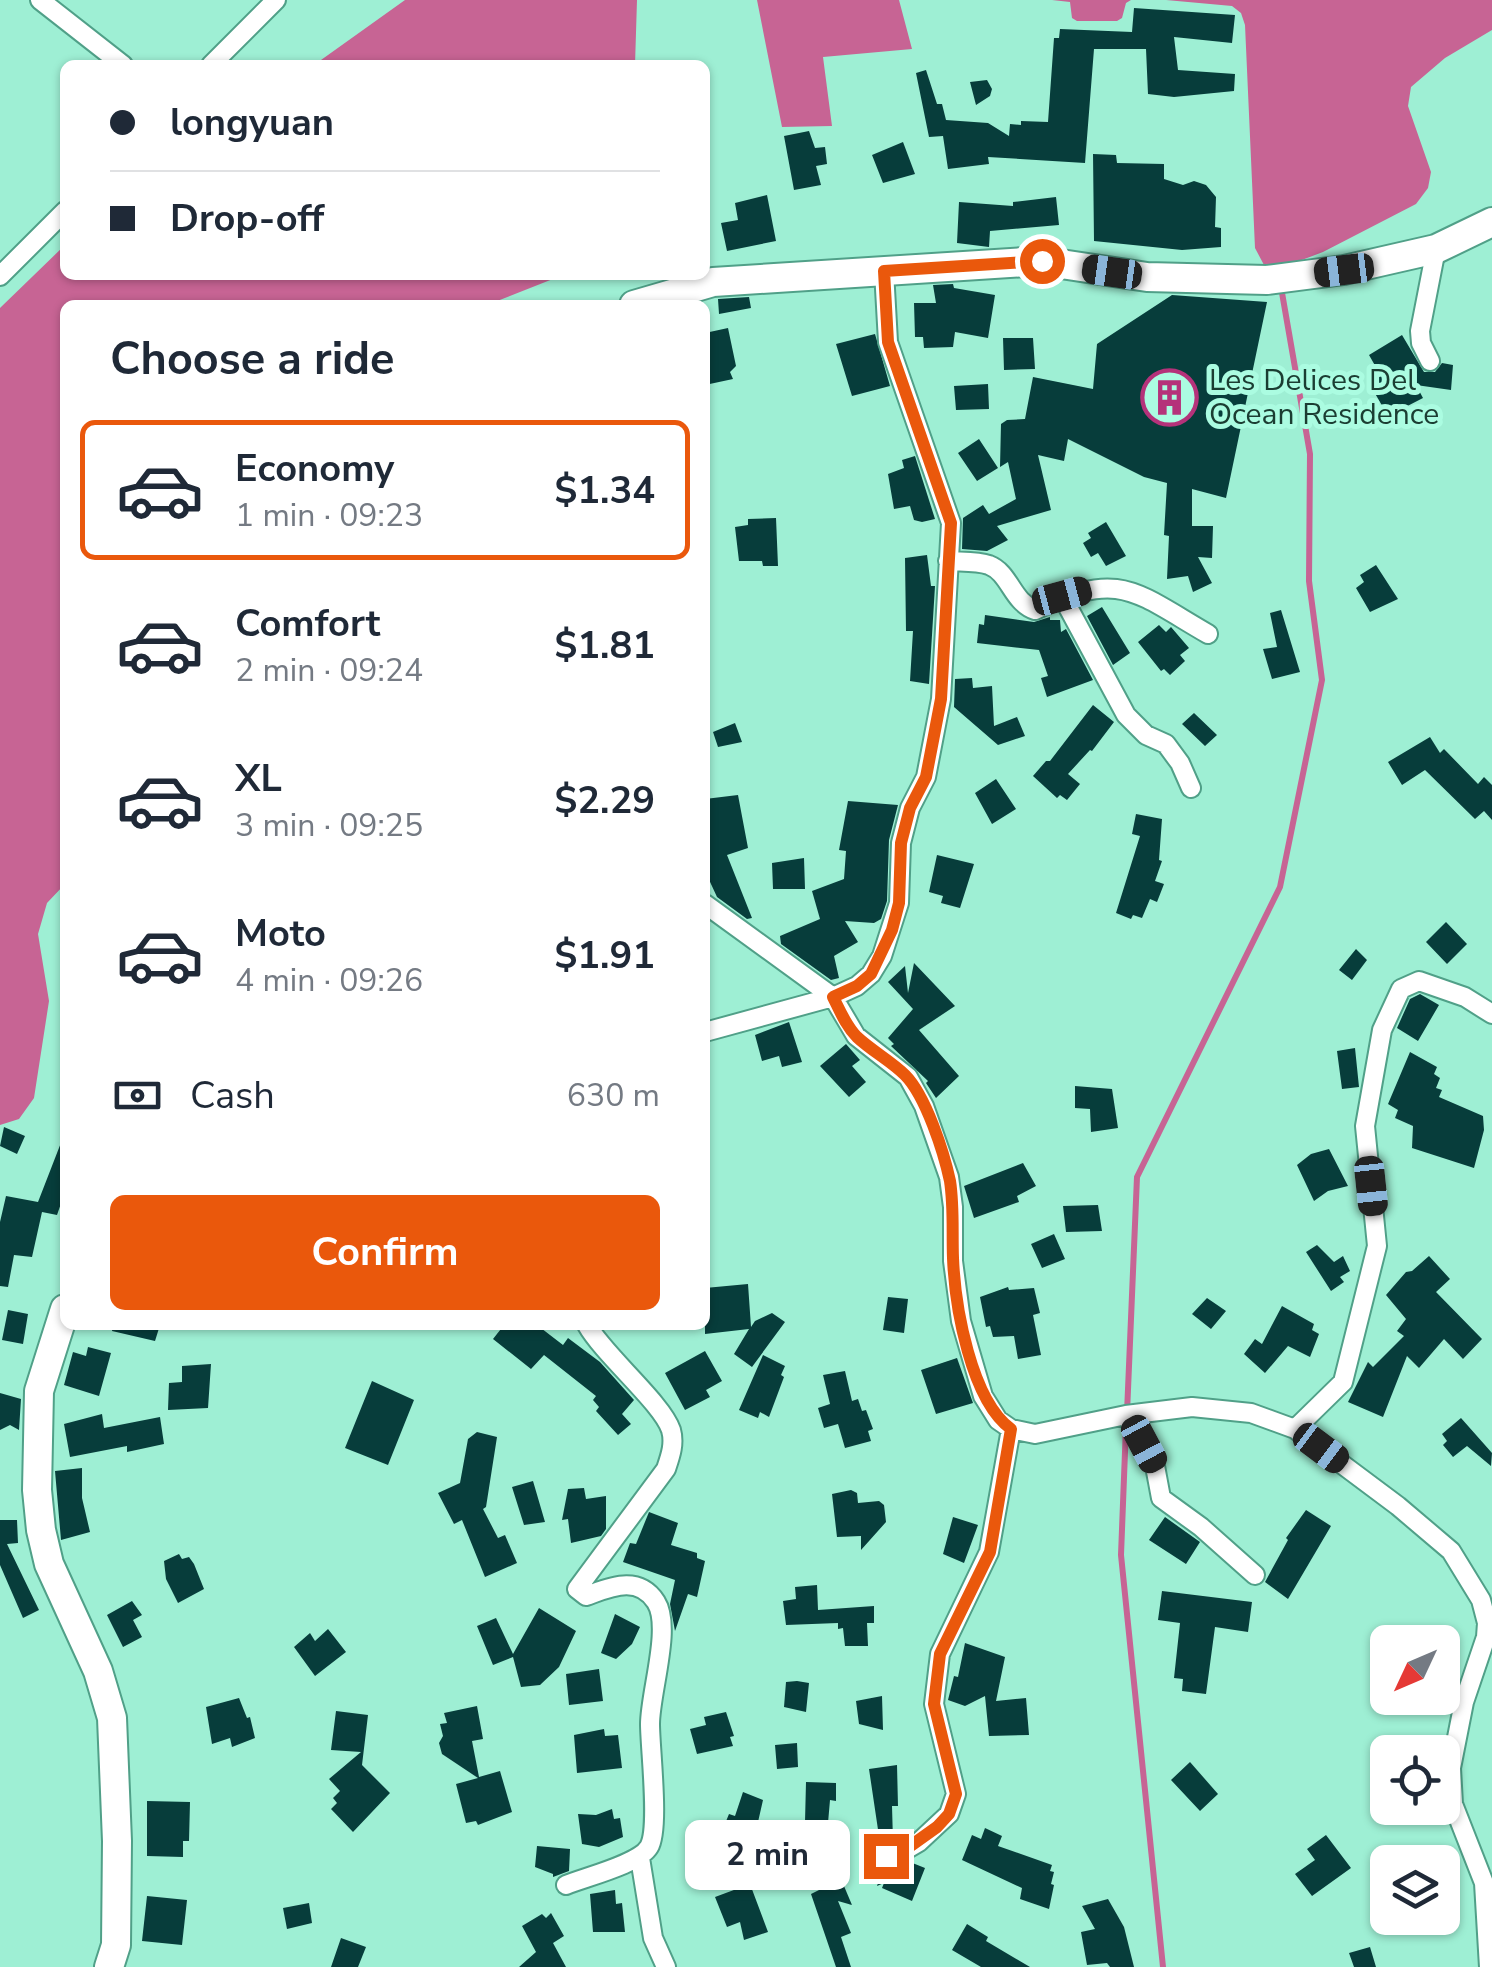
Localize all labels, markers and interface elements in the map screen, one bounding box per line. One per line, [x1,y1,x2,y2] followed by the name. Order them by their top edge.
[170,97,334,148] text: longyuan
[170,193,324,244] text: Drop-off
[1020,239,1065,284] route start
[1312,251,1376,289] car
[1080,253,1144,291] car
[110,329,395,390] text: Choose a ride
[1209,360,1439,435] place label: Les Delices Del Ocean Residence
[1140,367,1200,427] building icon: Les Delices Del Ocean Residence
[235,443,394,494] text: Economy
[115,445,205,535] icon: car
[554,465,655,516] text: $1.34
[235,494,423,537] text: 1 min · 09:23
[1029,574,1095,618] car
[235,598,380,649] text: Comfort
[115,600,205,690] icon: car
[554,620,655,671] text: $1.81
[235,649,423,692] text: 2 min · 09:24
[235,753,282,804] text: XL
[115,755,205,845] icon: car
[554,775,655,826] text: $2.29
[235,804,423,847] text: 3 min · 09:25
[235,908,326,959] text: Moto
[115,910,205,1000] icon: car
[554,930,655,981] text: $1.91
[235,959,423,1002] text: 4 min · 09:26
[110,1068,165,1123] icon: cash
[190,1070,275,1121] text: Cash
[567,1074,660,1117] text: 630 m
[1353,1155,1389,1217] car
[110,1195,660,1310] button: Confirm
[1117,1410,1171,1478] car
[1288,1418,1354,1478] car
[1370,1625,1460,1715] north arrow
[1370,1625,1460,1935] map controls
[1370,1735,1460,1825] button: locate
[686,1821,851,1891] callout: 2 min
[726,1833,809,1876] text: 2 min
[864,1834,909,1879] route end
[1370,1845,1460,1935] button: layers

